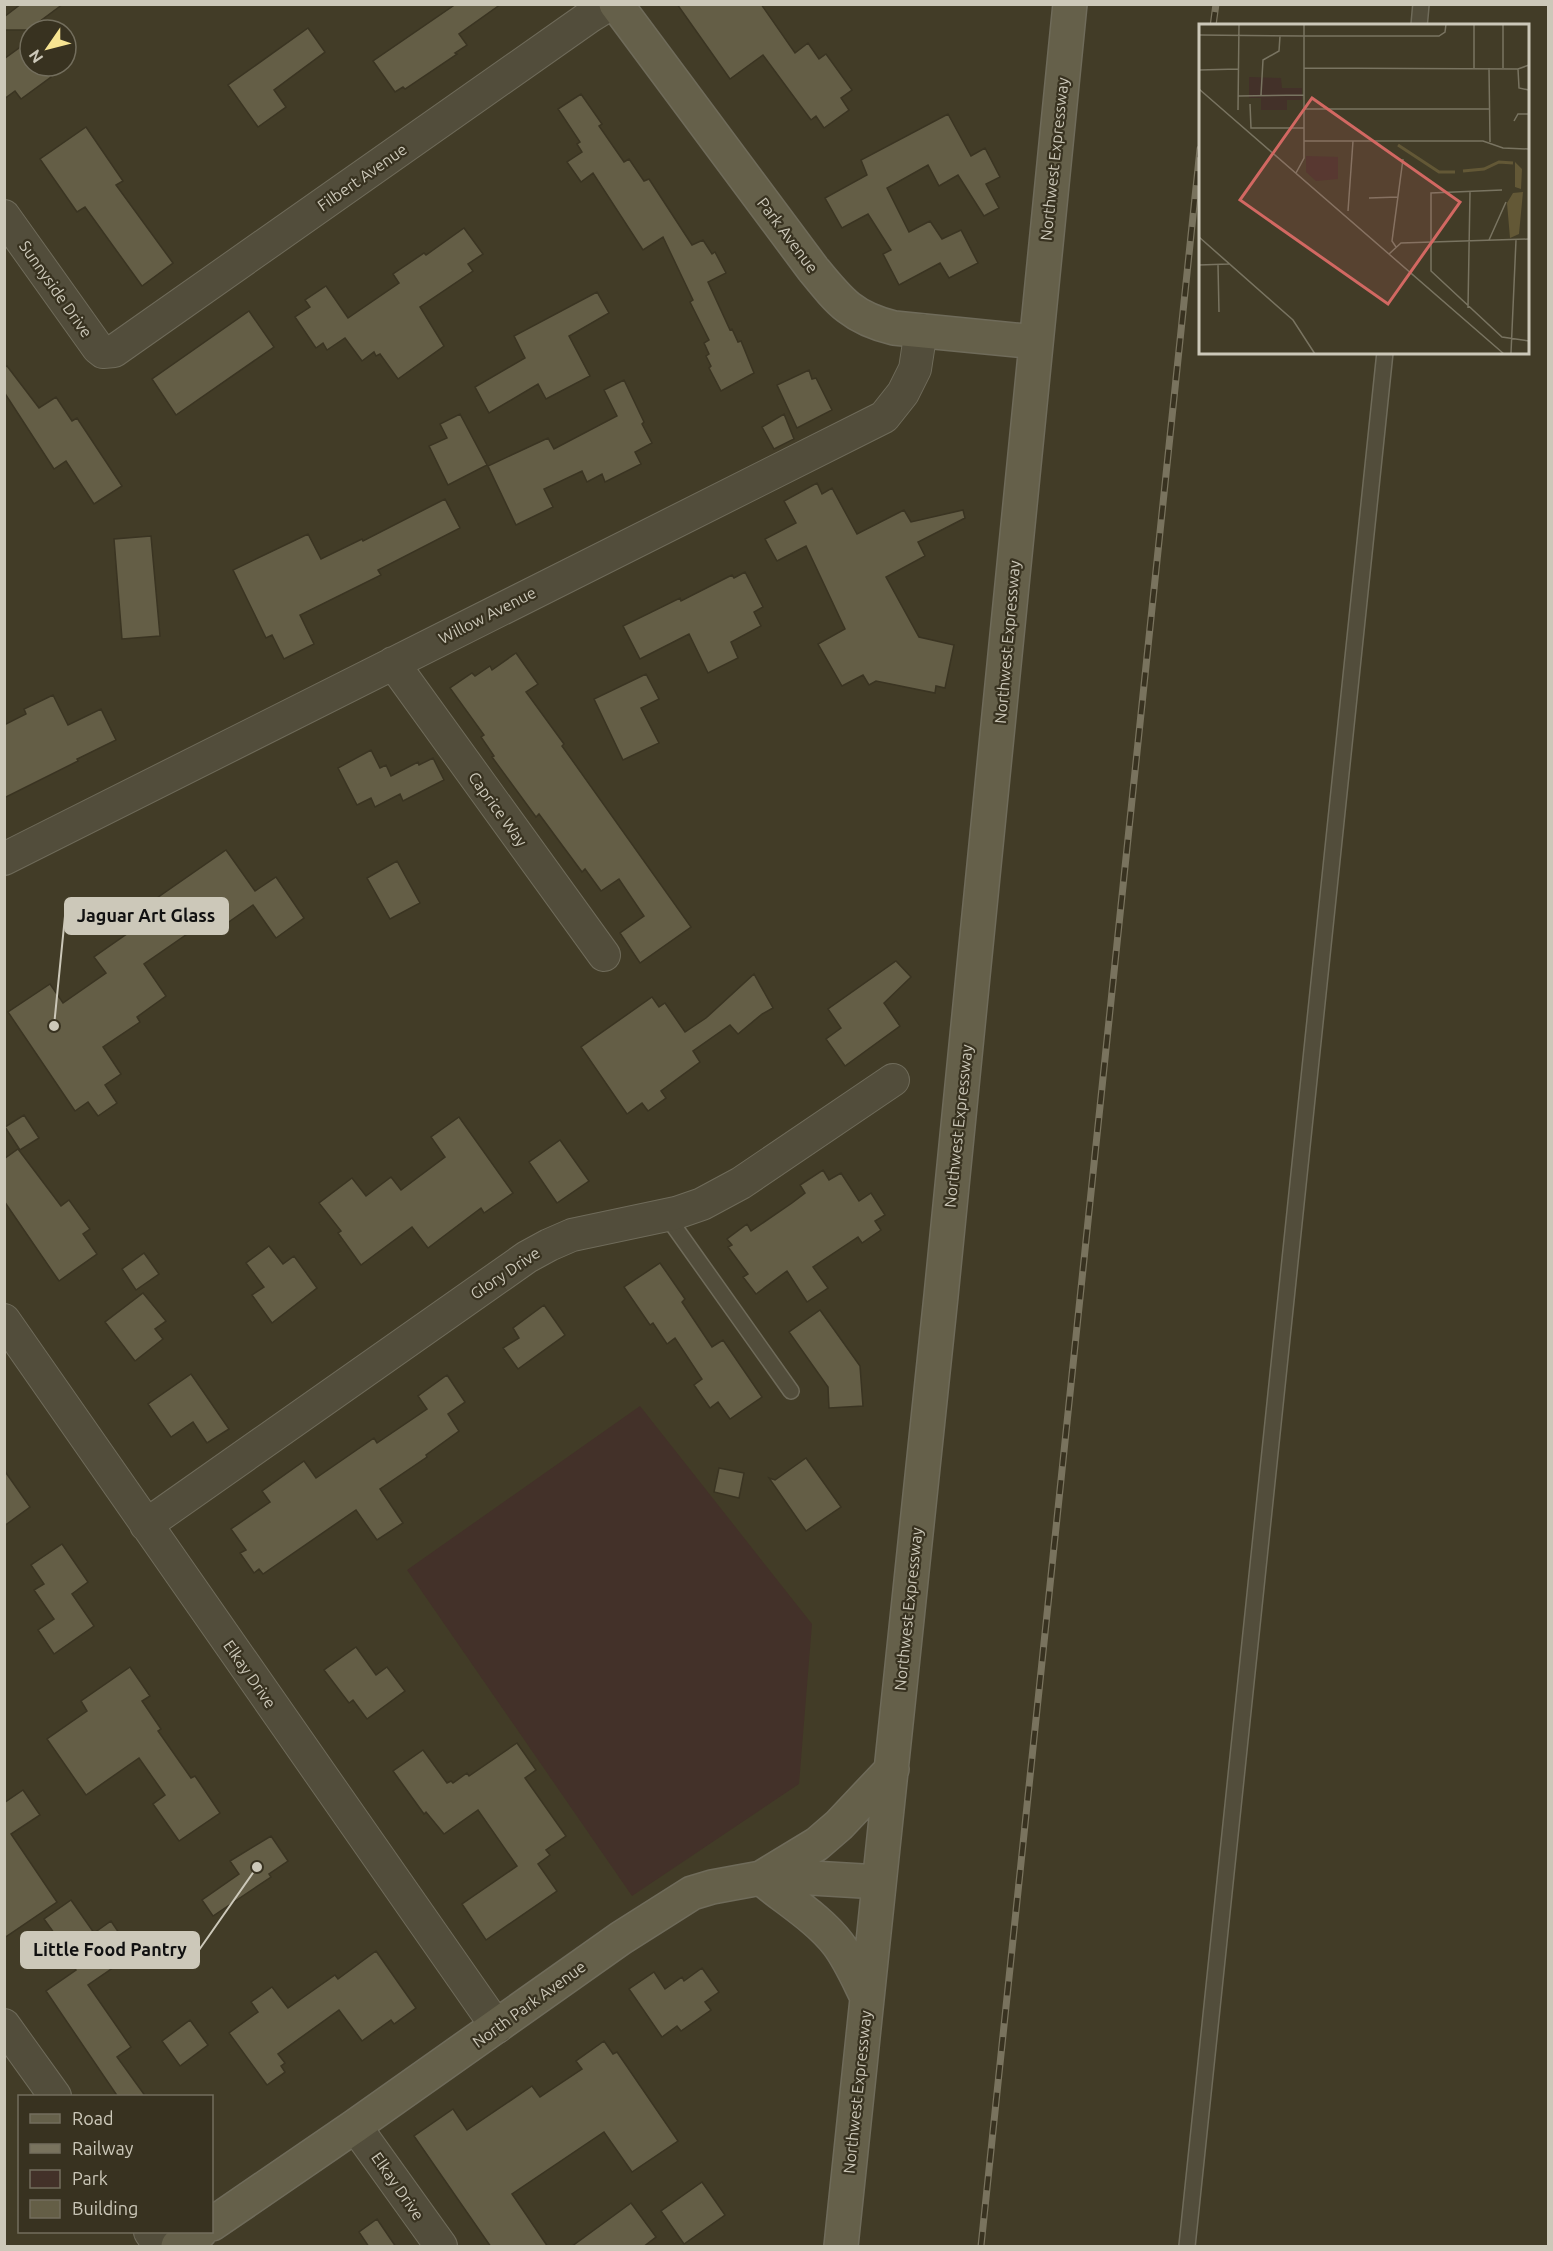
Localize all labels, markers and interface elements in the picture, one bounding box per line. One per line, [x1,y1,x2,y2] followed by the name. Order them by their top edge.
[18,18,78,78] north arrow
[1199,24,1529,354] inset map
[25,47,47,67] text: N
[1036,76,1072,242] street label: Northwest Expressway
[314,140,410,214] street label: Filbert Avenue
[754,194,822,276] street label: Park Avenue
[16,237,96,341] street label: Sunnyside Drive
[991,559,1023,725] street label: Northwest Expressway
[435,583,539,647] street label: Willow Avenue
[465,768,531,850] street label: Caprice Way
[65,898,228,934] callout: Jaguar Art Glass
[77,905,215,925] text: Jaguar Art Glass
[940,1043,976,1209] street label: Northwest Expressway
[467,1243,543,1303] street label: Glory Drive
[890,1526,926,1692] street label: Northwest Expressway
[220,1637,280,1711] street label: Elkay Drive
[21,1932,199,1968] callout: Little Food Pantry
[33,1939,187,1959] text: Little Food Pantry
[469,1957,589,2051] street label: North Park Avenue
[839,2009,875,2175] street label: Northwest Expressway
[18,2095,213,2233] legend
[72,2108,114,2128] text: Road
[72,2138,134,2158] text: Railway
[368,2149,428,2223] street label: Elkay Drive
[72,2168,108,2188] text: Park
[72,2198,138,2218] text: Building

